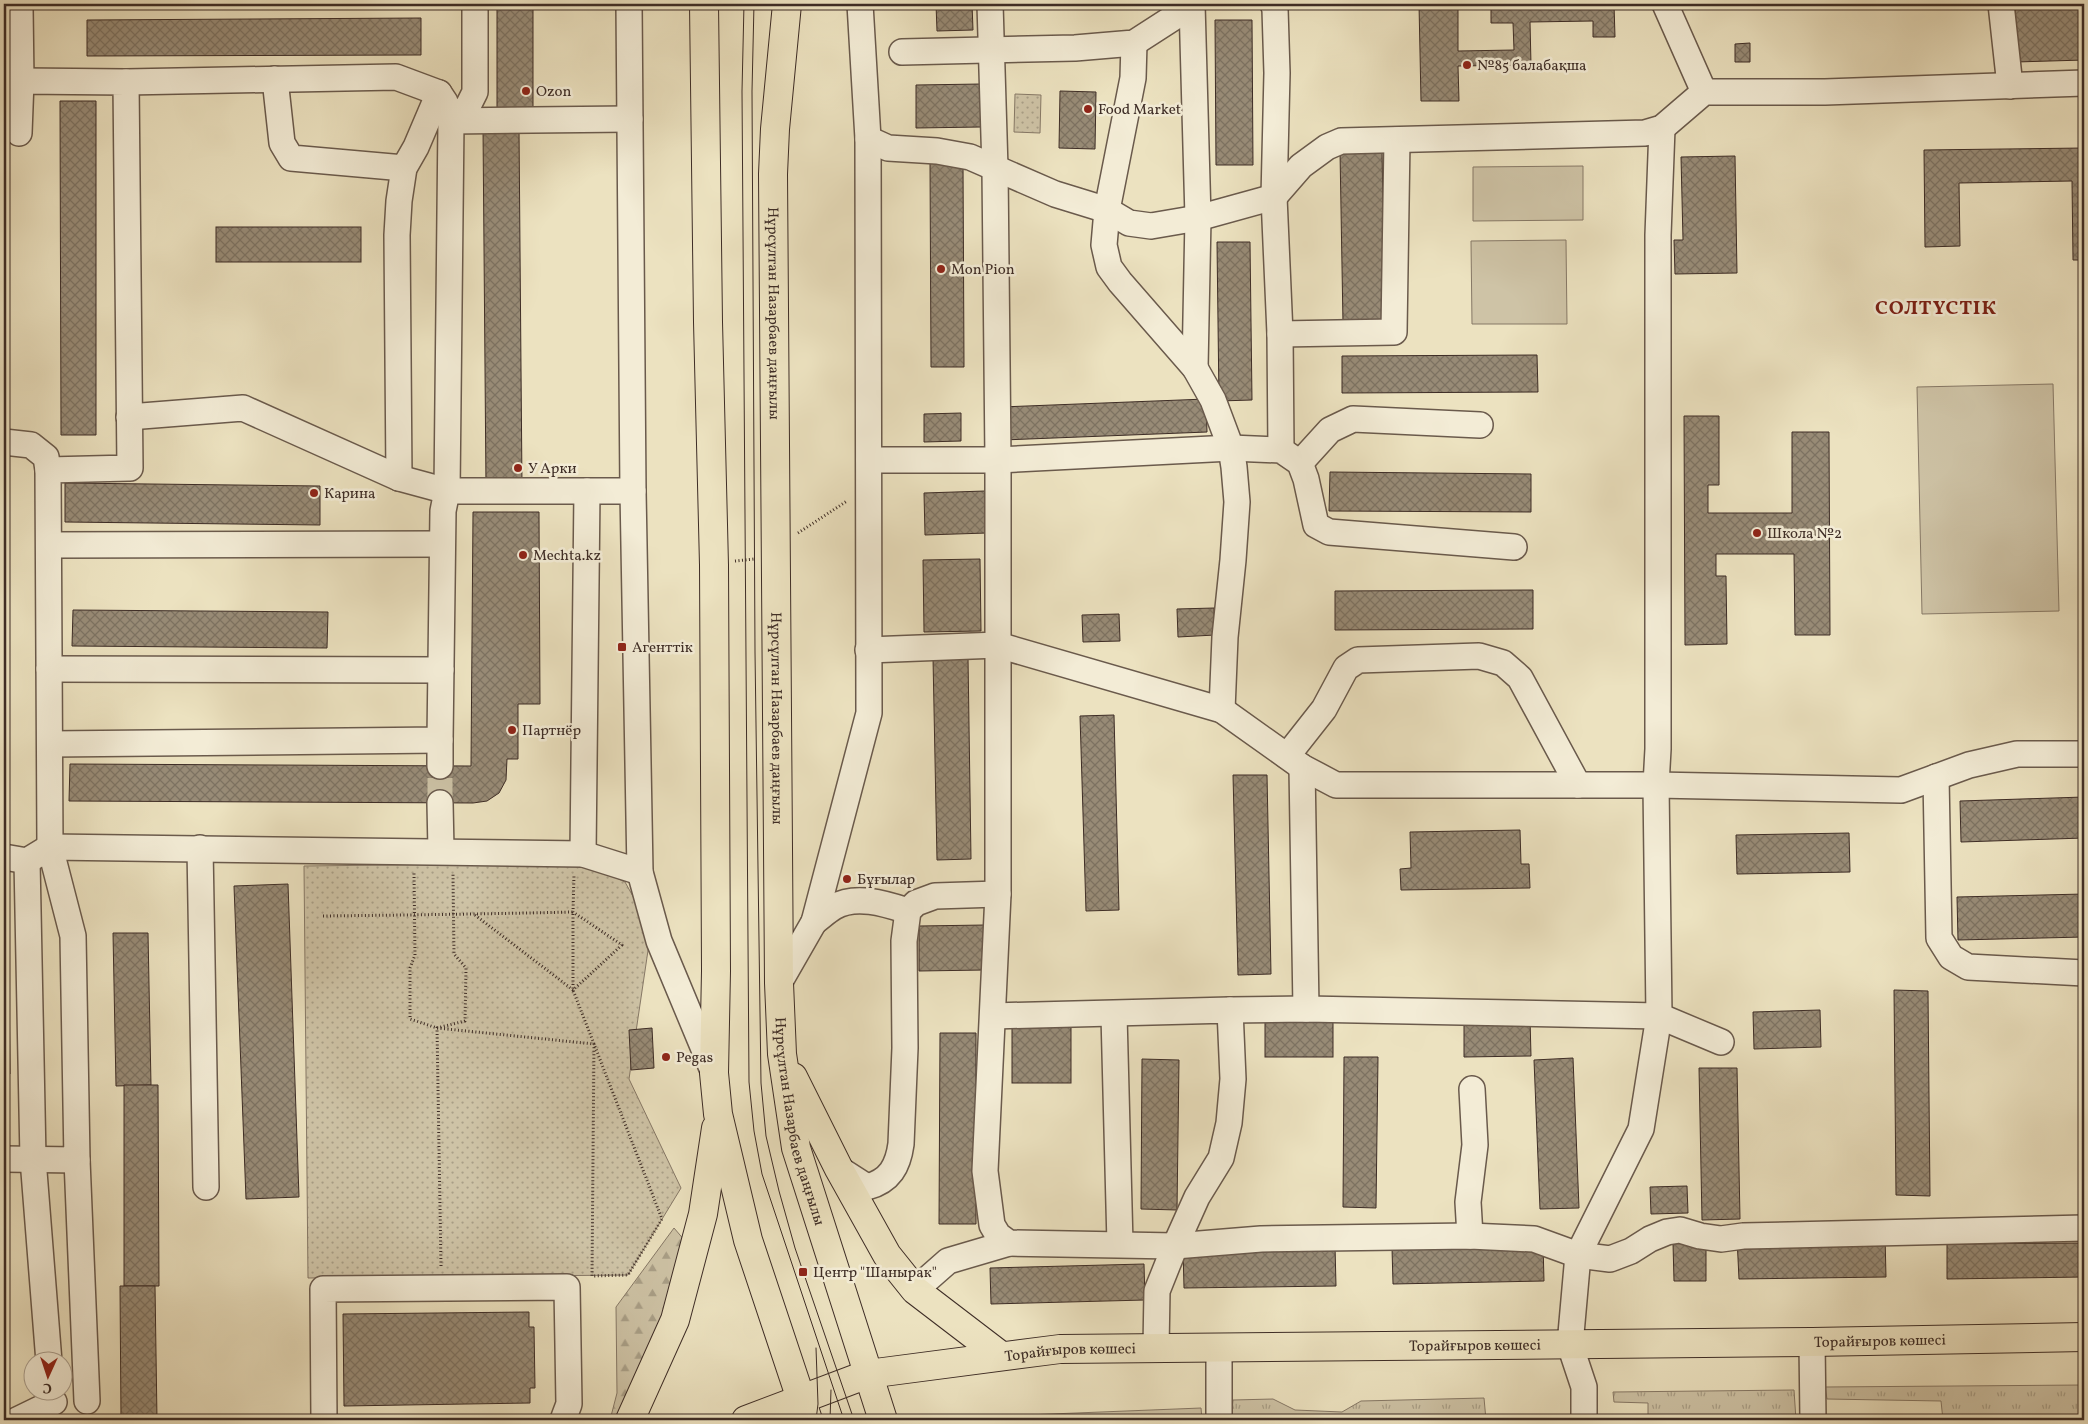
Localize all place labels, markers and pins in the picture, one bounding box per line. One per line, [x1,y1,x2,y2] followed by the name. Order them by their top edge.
[1477,56,1587,77] place label: №85 балабақша
[1461,59,1473,71] marker: №85 балабақша
[536,82,571,103] place label: Ozon
[520,85,532,97] marker: Ozon
[1098,100,1181,121] place label: Food Market
[1082,103,1094,115] marker: Food Market
[951,260,1015,281] place label: Mon Pion
[935,263,947,275] marker: Mon Pion
[528,459,577,480] place label: У Арки
[512,462,524,474] marker: У Арки
[324,484,376,505] place label: Карина
[308,487,320,499] marker: Карина
[1767,524,1842,545] place label: Школа №2
[1751,527,1763,539] marker: Школа №2
[533,546,601,567] place label: Mechta.kz
[517,549,529,561] marker: Mechta.kz
[632,638,693,659] place label: Агенттік
[616,641,628,653] marker: Агенттік
[522,721,581,742] place label: Партнёр
[506,724,518,736] marker: Партнёр
[857,870,915,891] place label: Бұғылар
[841,873,853,885] marker: Бұғылар
[676,1048,713,1069] place label: Pegas
[660,1051,672,1063] marker: Pegas
[813,1263,937,1284] place label: Центр "Шанырак"
[797,1266,809,1278] marker: Центр "Шанырак"

